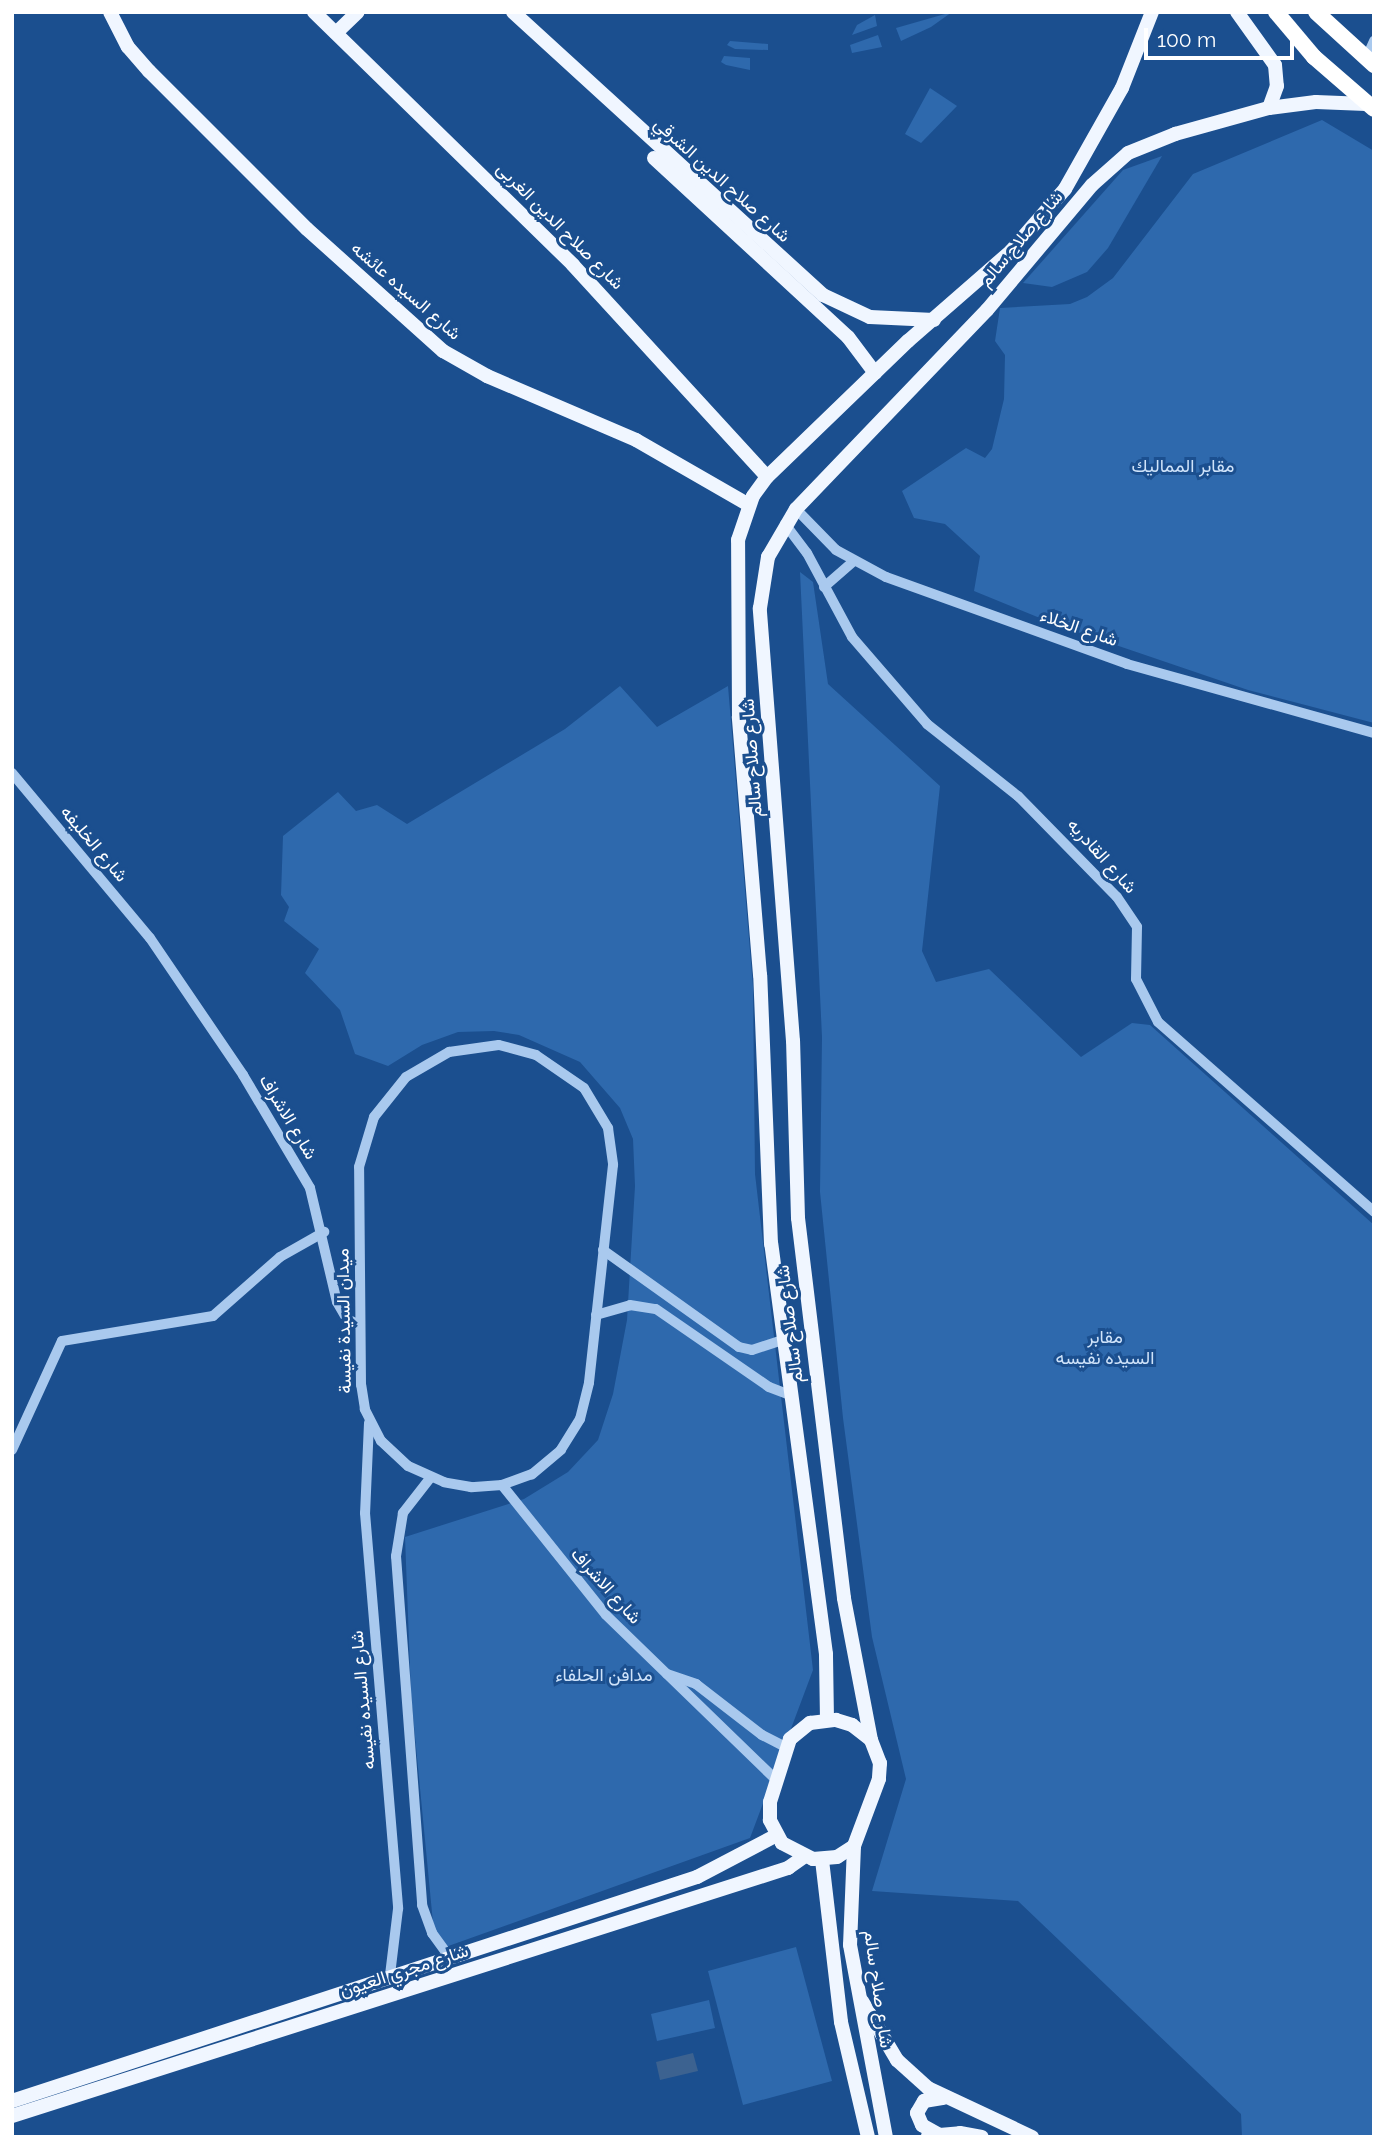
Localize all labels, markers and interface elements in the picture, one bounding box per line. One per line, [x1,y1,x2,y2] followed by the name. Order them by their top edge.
[1148,14,1298,58] scale bar
[1157,27,1216,52] text: 100 m
[649,113,795,247] street label: شارع صلاح الدين الشرقي
[492,158,628,294] street label: شارع صلاح الدين الغربى
[975,187,1067,291] street label: شارع صلاح سالم
[347,237,465,345] street label: شارع السيده عائشه
[1132,455,1234,477] park label: مقابر المماليك
[1037,605,1121,651] street label: شارع الخلاء
[737,698,767,818] street label: شارع صلاح سالم
[56,801,132,887] street label: شارع الخليفه
[1063,814,1141,898] street label: شارع القادريه
[254,1071,322,1163] street label: شارع الاشراف
[332,1248,356,1394] street label: ميدان السيدة نفيسة
[772,1264,808,1384] street label: شارع صلاح سالم
[1056,1327,1154,1370] park label: مقابر السيده نفيسه
[566,1544,646,1628] street label: شارع الاشراف
[346,1630,380,1770] street label: شارع السيده نفيسه
[555,1664,653,1686] park label: مدافن الحلفاء
[859,1929,897,2049] street label: شارع صلاح سالم
[337,1940,471,2002] street label: شارع مجري العيون

